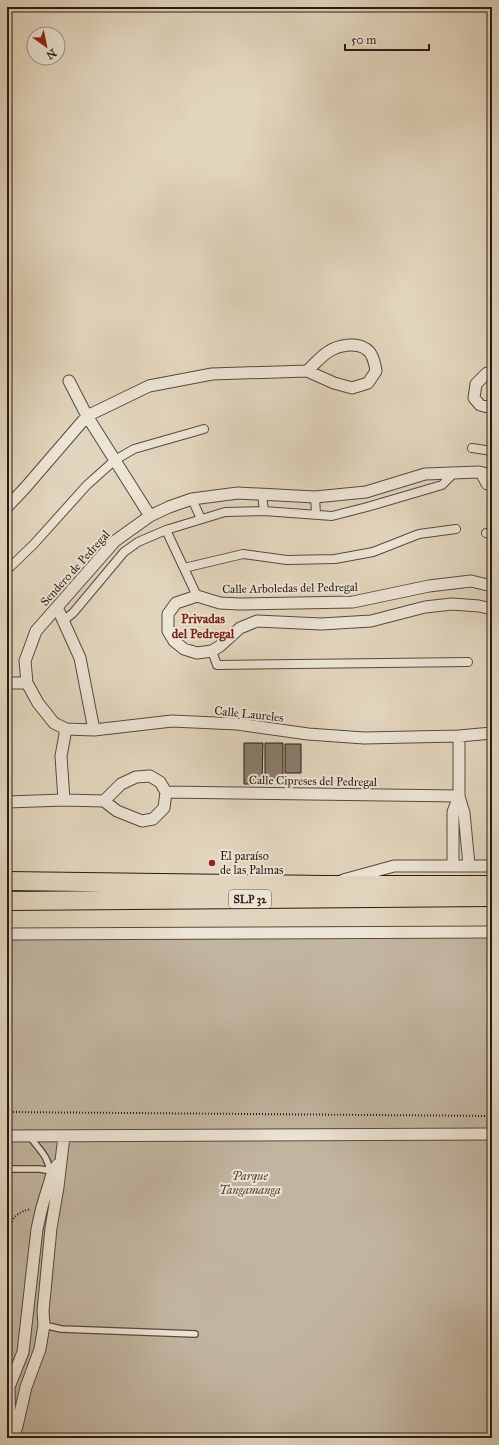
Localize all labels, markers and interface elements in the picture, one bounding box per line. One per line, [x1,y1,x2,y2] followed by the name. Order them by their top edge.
[26,26,66,66] north arrow
[345,26,429,52] scale bar
[351,33,376,47] text: 50 m
[43,46,59,62] text: N
[37,527,114,609] street label: Sendero de Pedregal
[222,580,359,597] street label: Calle Arboledas del Pedregal
[172,611,235,642] district label: Privadas del Pedregal
[214,703,284,725] street label: Calle Laureles
[249,773,378,790] street label: Calle Cipreses del Pedregal
[220,849,283,877] place label: El paraíso de las Palmas
[207,858,217,868] marker: El paraíso de las Palmas
[229,890,271,908] road number: SLP 32
[219,1169,281,1197] park label: Parque Tangamanga

